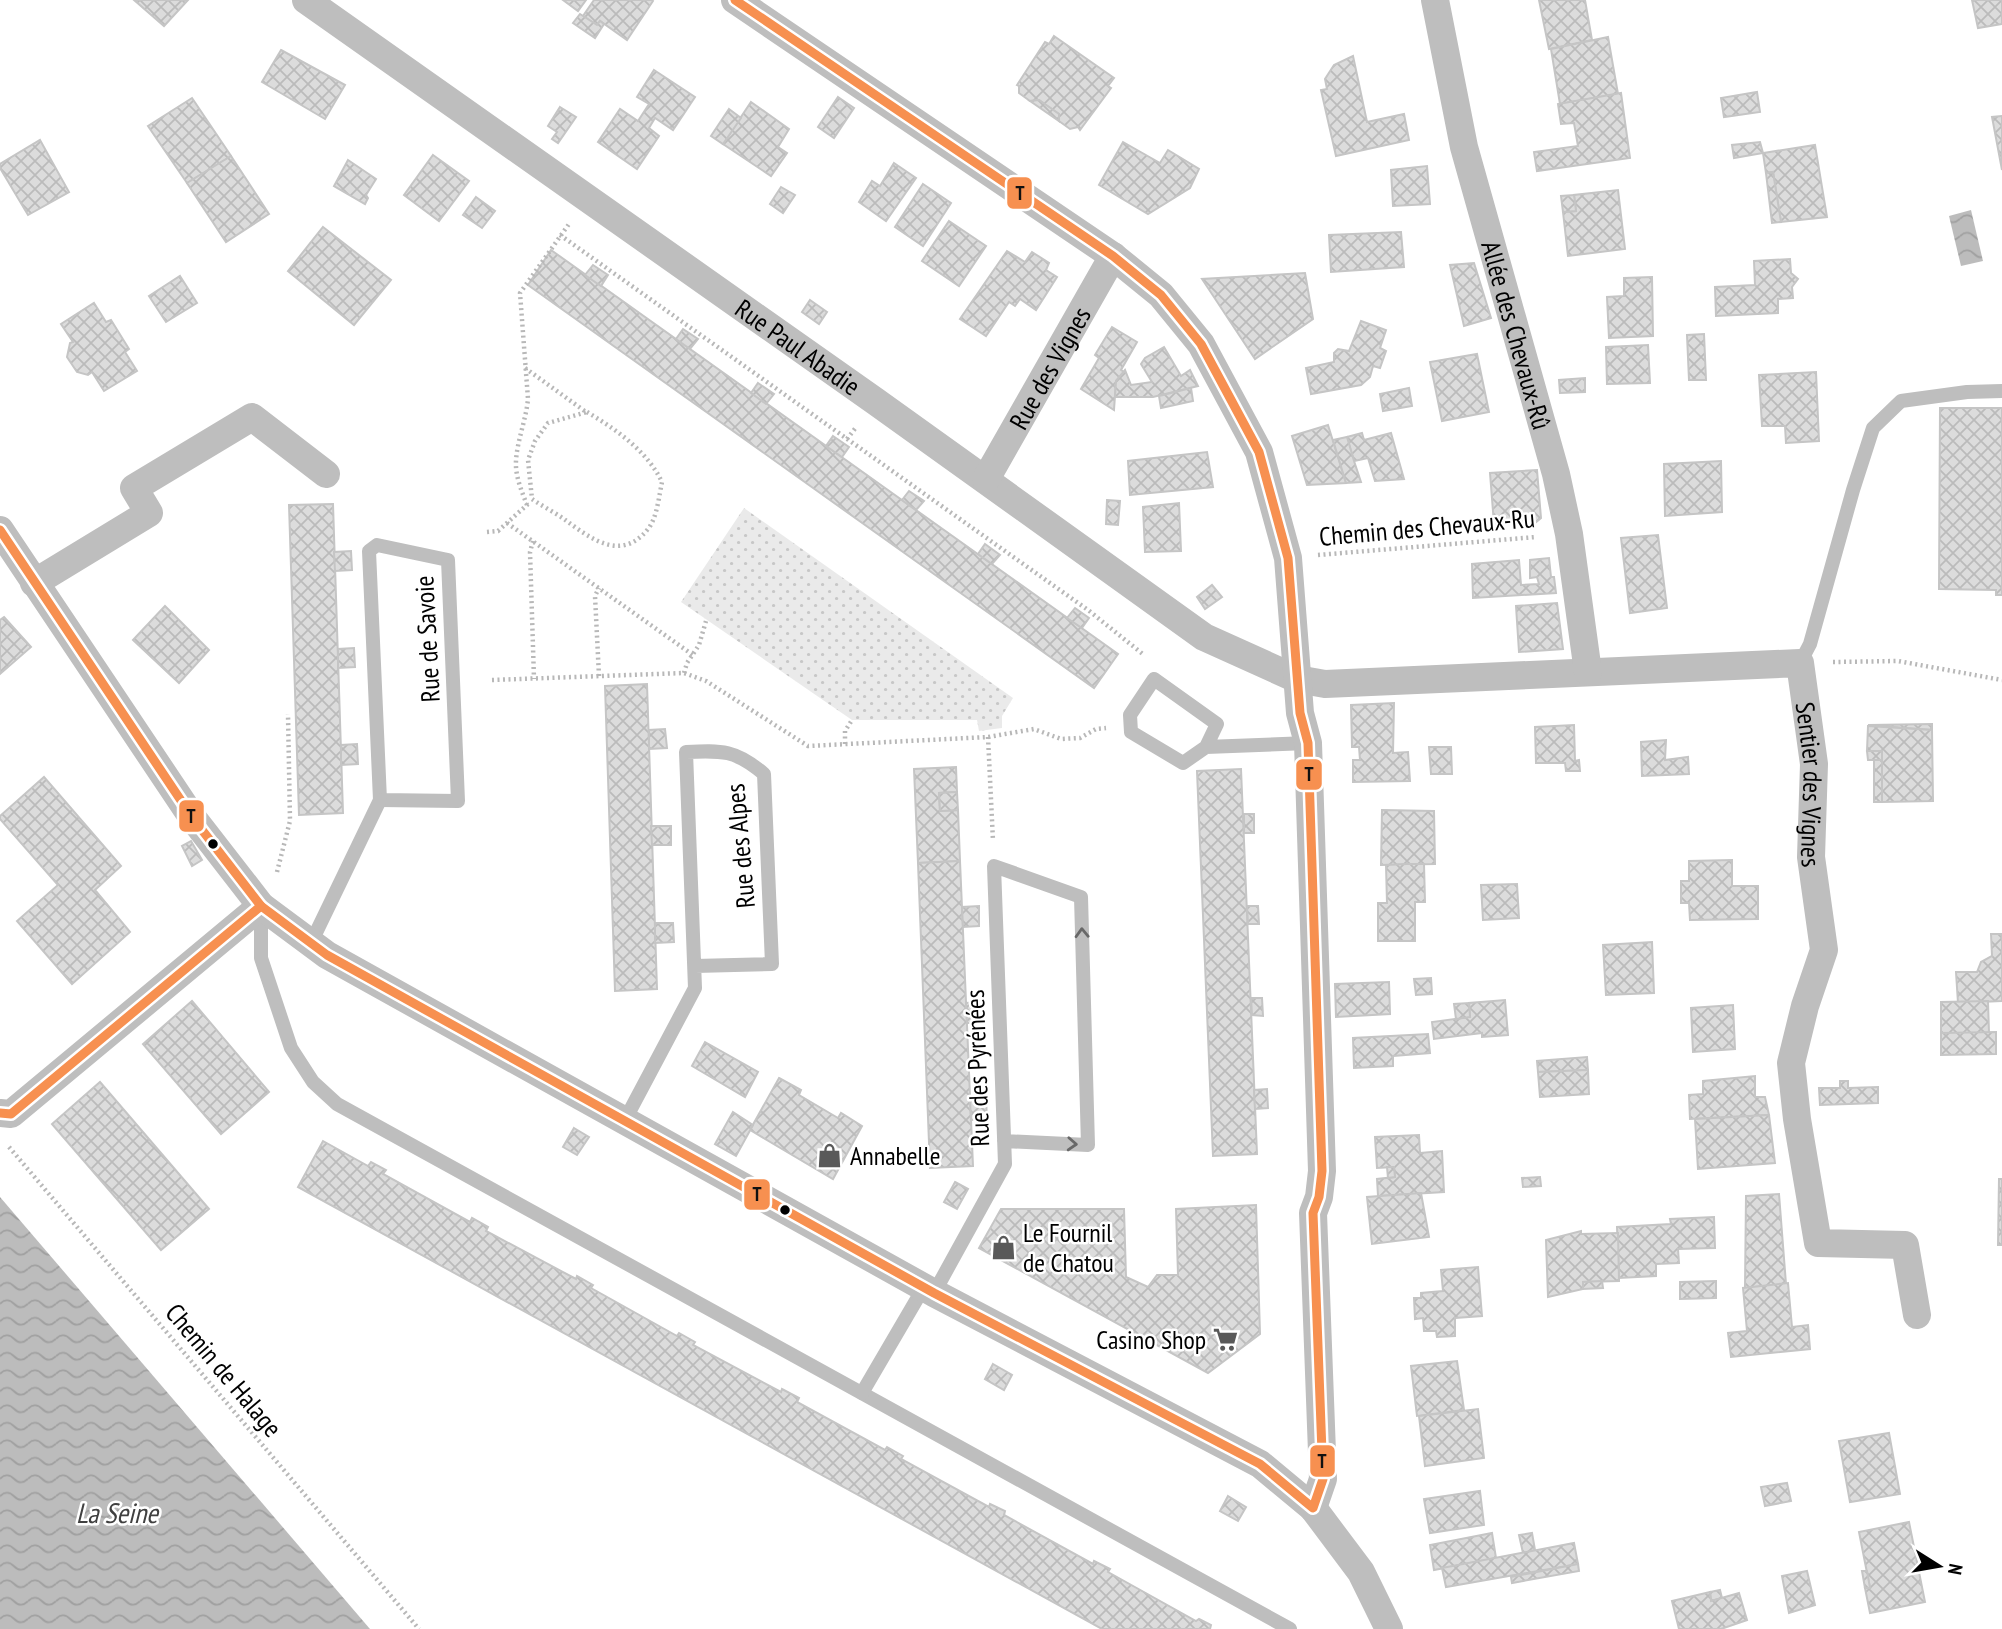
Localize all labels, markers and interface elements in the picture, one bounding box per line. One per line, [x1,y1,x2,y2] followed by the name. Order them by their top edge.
[1006,176,1033,210] line badge: T
[1015,181,1025,205] text: T
[1475,237,1559,433] street label: Allée des Chevaux-Rû
[729,291,867,402] street label: Rue Paul Abadie
[1001,301,1097,435] street label: Rue des Vignes
[1318,501,1536,553] street label: Chemin des Chevaux-Ru
[407,575,447,703] street label: Rue de Savoie
[1789,700,1831,869] street label: Sentier des Vignes
[1295,758,1323,791] line badge: T
[1304,762,1314,786] text: T
[718,782,762,910] street label: Rue des Alpes
[178,799,205,833] line badge: T
[186,804,196,828] text: T
[206,837,220,851] unlabelled marker
[1074,927,1089,938] one-way arrow
[958,989,996,1147] street label: Rue des Pyrénées
[1067,1137,1078,1152] one-way arrow
[850,1139,940,1172] place label: Annabelle
[816,1141,844,1169] shop icon: Annabelle
[743,1178,771,1211] line badge: T
[752,1182,762,1206] text: T
[778,1203,792,1217] unlabelled marker
[1023,1216,1114,1279] place label: Le Fournil de Chatou
[989,1233,1017,1261] shop icon: Le Fournil de Chatou
[159,1297,289,1443] street label: Chemin de Halage
[1096,1323,1206,1356] place label: Casino Shop
[1212,1325,1240,1353] supermarket icon: Casino Shop
[1309,1444,1336,1478] line badge: T
[1317,1449,1327,1473] text: T
[76,1494,160,1531] water label: La Seine
[1904,1531,1974,1601] north arrow
[1943,1562,1968,1577] text: N

